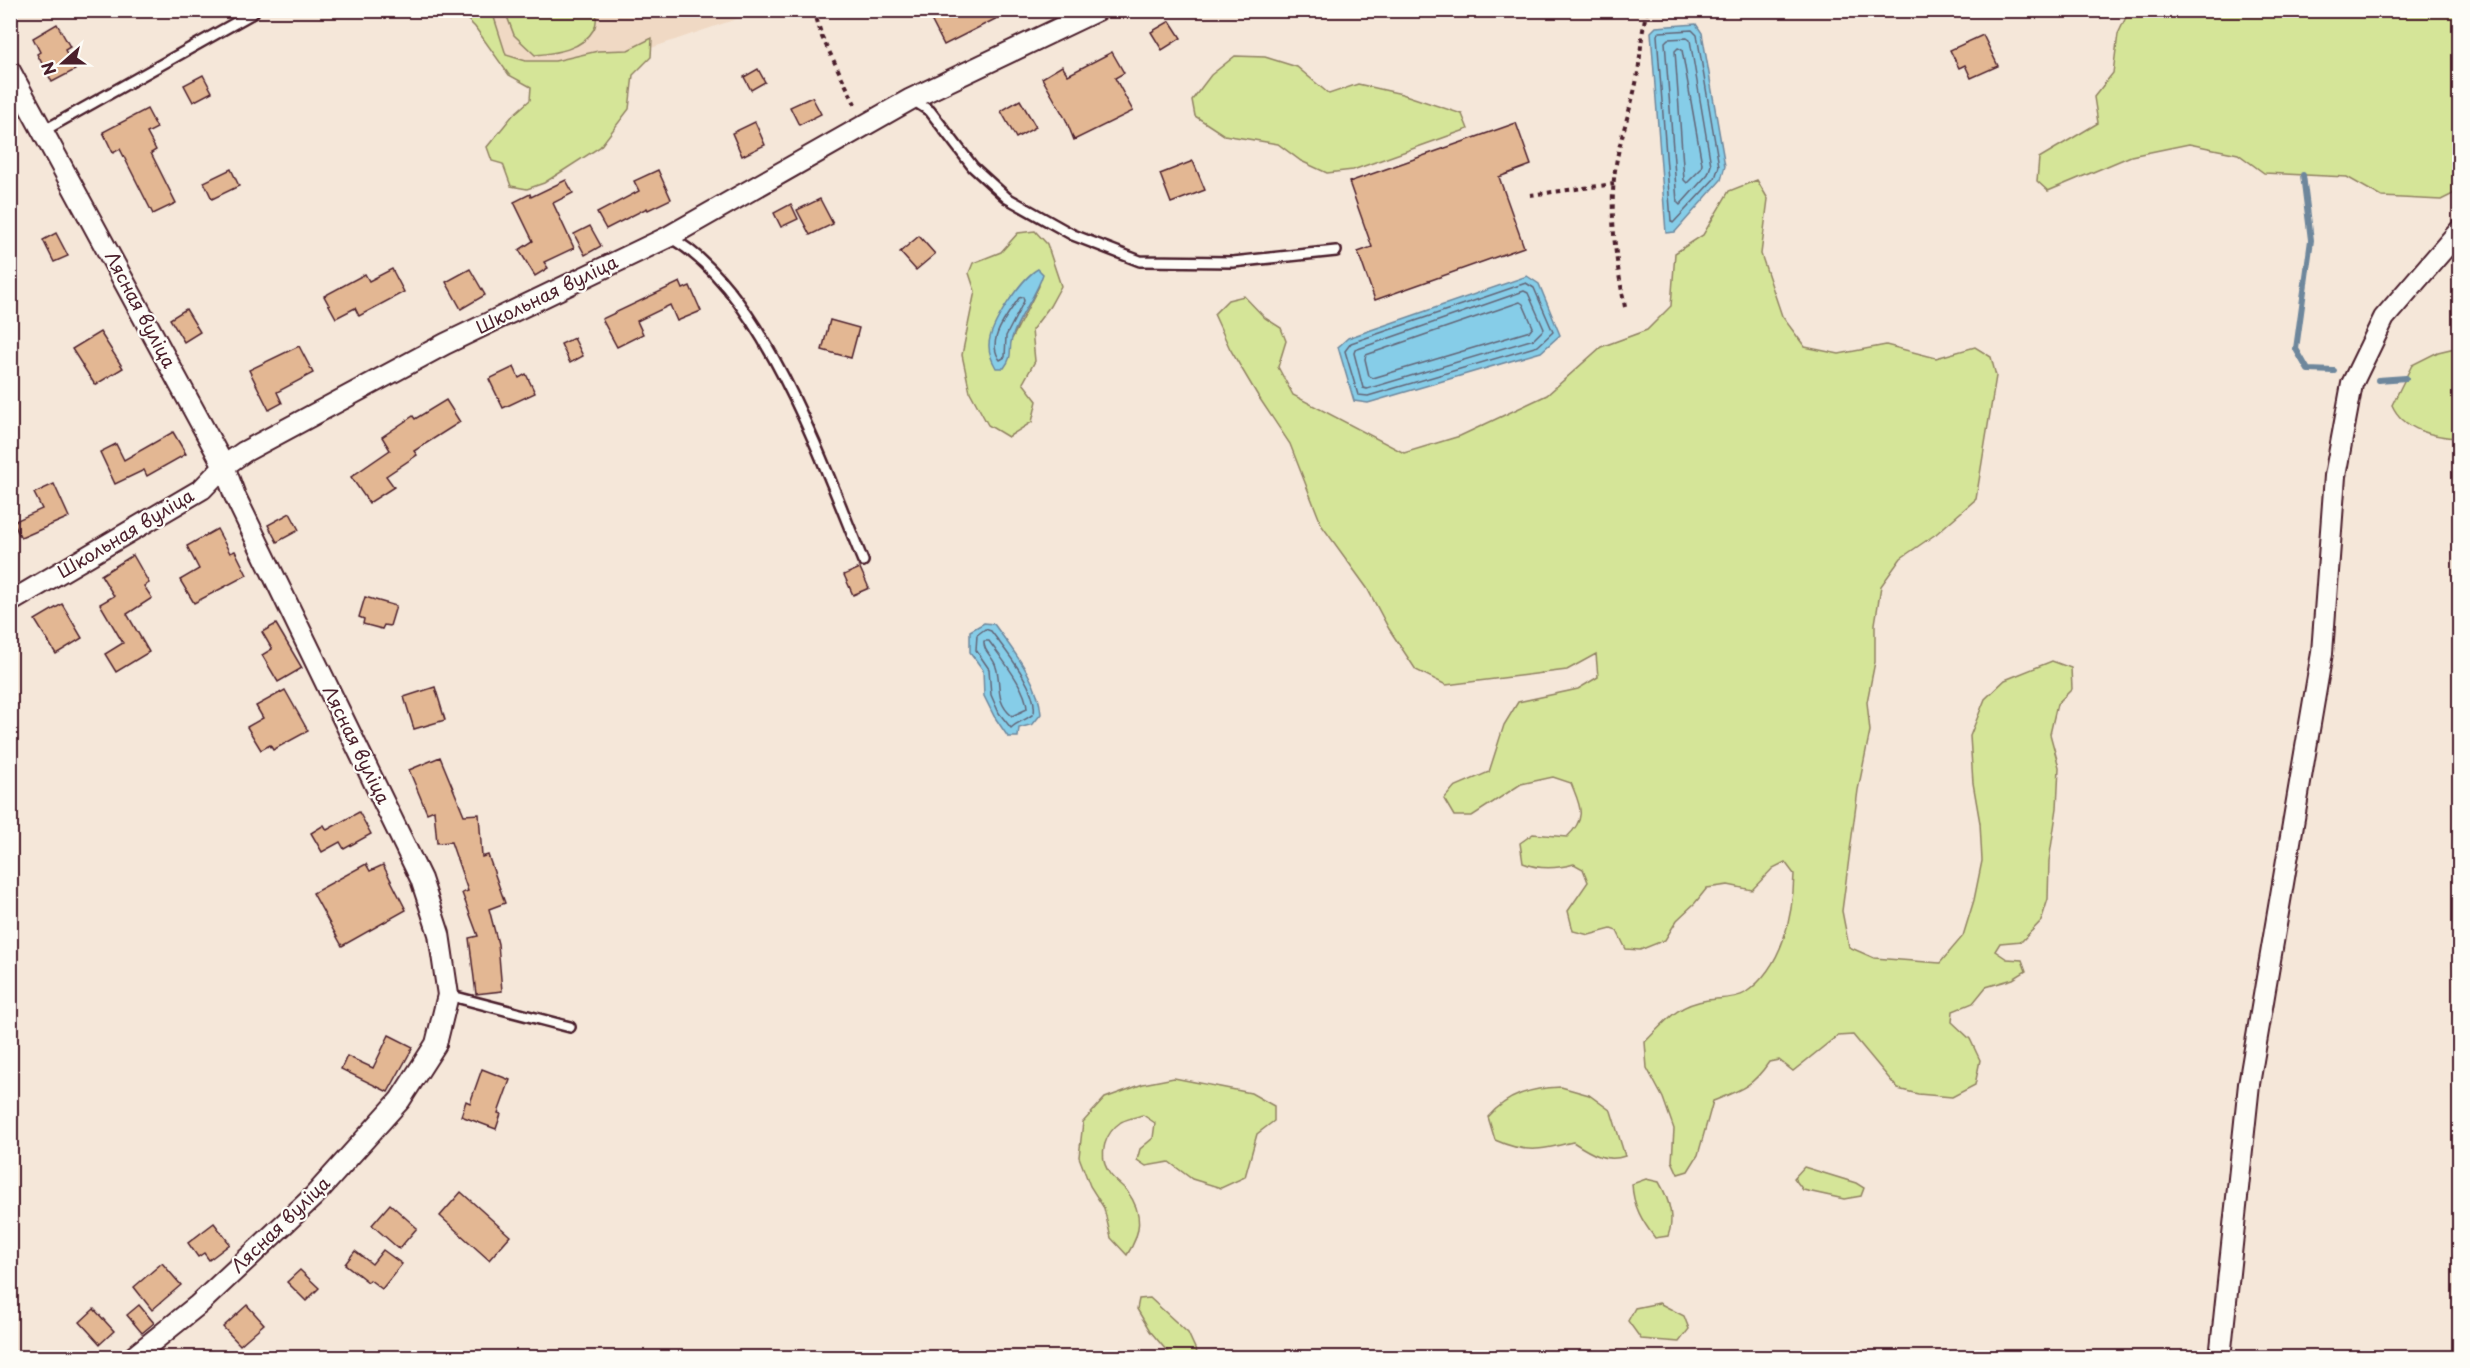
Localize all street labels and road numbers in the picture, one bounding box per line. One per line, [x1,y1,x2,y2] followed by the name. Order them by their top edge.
[99,246,184,373] street label: Лясная вуліца
[471,248,622,340] street label: Школьная вуліца
[52,481,199,584] street label: Школьная вуліца
[317,680,398,808] street label: Лясная вуліца
[224,1169,336,1278] street label: Лясная вуліца

